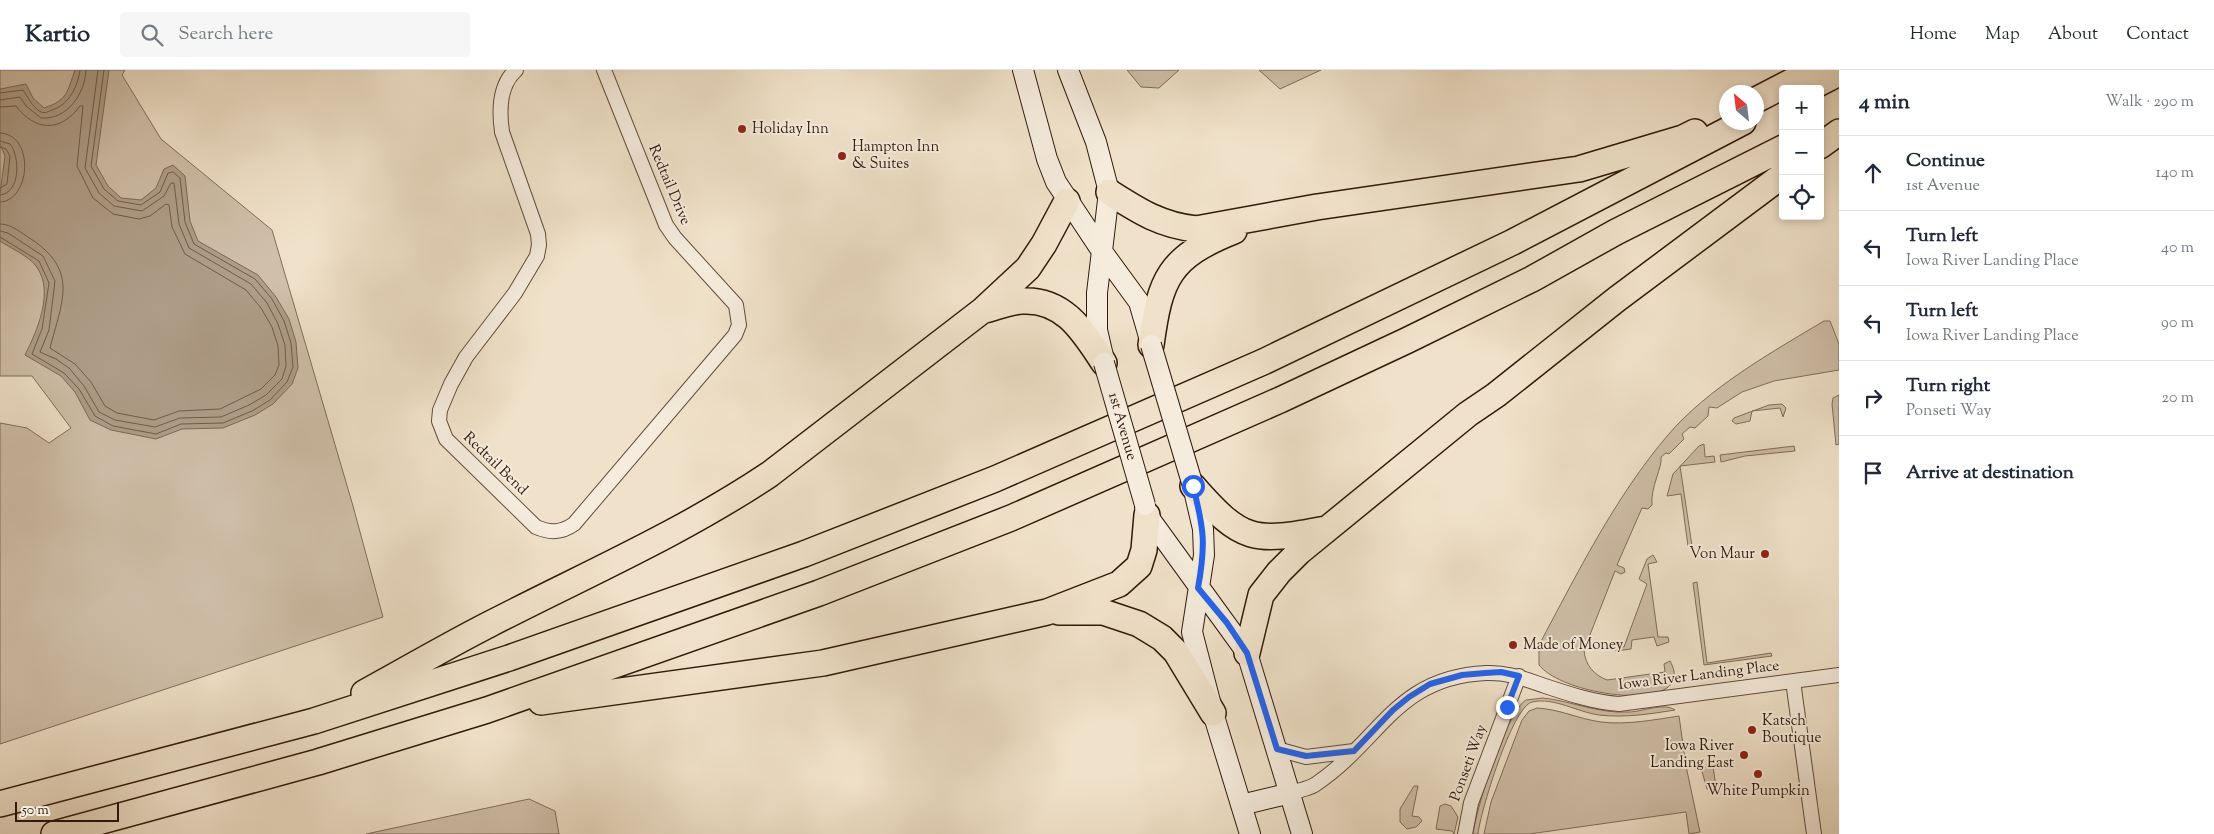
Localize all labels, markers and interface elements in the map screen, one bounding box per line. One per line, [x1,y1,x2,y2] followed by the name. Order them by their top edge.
[120,12,470,57] search box
[25,18,90,52] text: Kartio
[138,21,166,49] icon: search
[178,21,273,48] text: Search here
[1910,22,1957,48] text: Home
[1985,22,2020,48] text: Map
[2048,22,2098,48] text: About
[2126,22,2189,48] text: Contact
[1719,85,1764,130] north arrow
[1779,85,1824,220] map controls
[1779,85,1824,130] button: +
[1859,88,1910,118] text: 4 min
[2105,91,2194,114] text: Walk · 290 m
[752,119,829,140] place label: Holiday Inn
[736,123,748,135] marker: Holiday Inn
[1779,130,1824,175] button: −
[852,137,939,175] place label: Hampton Inn & Suites
[643,142,695,228] street label: Redtail Drive
[1906,148,1985,175] text: Continue
[836,150,848,162] marker: Hampton Inn & Suites
[1859,159,1887,187] icon: ahead
[2156,162,2194,185] text: 140 m
[1779,175,1824,220] button: locate
[1906,175,1980,198] text: 1st Avenue
[1906,223,1978,250] text: Turn left
[1859,234,1887,262] icon: left
[2161,237,2194,260] text: 40 m
[1906,250,2079,273] text: Iowa River Landing Place
[1906,298,1978,325] text: Turn left
[1859,309,1887,337] icon: left
[2161,312,2194,335] text: 90 m
[1906,325,2079,348] text: Iowa River Landing Place
[1906,373,1990,400] text: Turn right
[1859,384,1887,412] icon: right
[2161,387,2194,410] text: 20 m
[1103,390,1142,463] street label: 1st Avenue
[1906,400,1992,423] text: Ponseti Way
[458,428,533,501] street label: Redtail Bend
[1859,459,1887,487] icon: arrive
[1906,460,2074,487] text: Arrive at destination
[1182,475,1205,498] route start
[1689,544,1755,565] place label: Von Maur
[1759,548,1771,560] marker: Von Maur
[1523,635,1624,656] place label: Made of Money
[1507,639,1519,651] marker: Made of Money
[1617,656,1781,696] street label: Iowa River Landing Place
[1496,696,1519,719] route end
[1762,711,1821,749] place label: Katsch Boutique
[1445,721,1493,804] street label: Ponseti Way
[1746,724,1758,736] marker: Katsch Boutique
[1650,736,1734,774] place label: Iowa River Landing East
[1738,749,1750,761] marker: Iowa River Landing East
[1752,768,1764,780] marker: White Pumpkin
[1706,781,1810,802] place label: White Pumpkin
[15,799,119,822] scale bar
[22,801,49,821] text: 50 m

